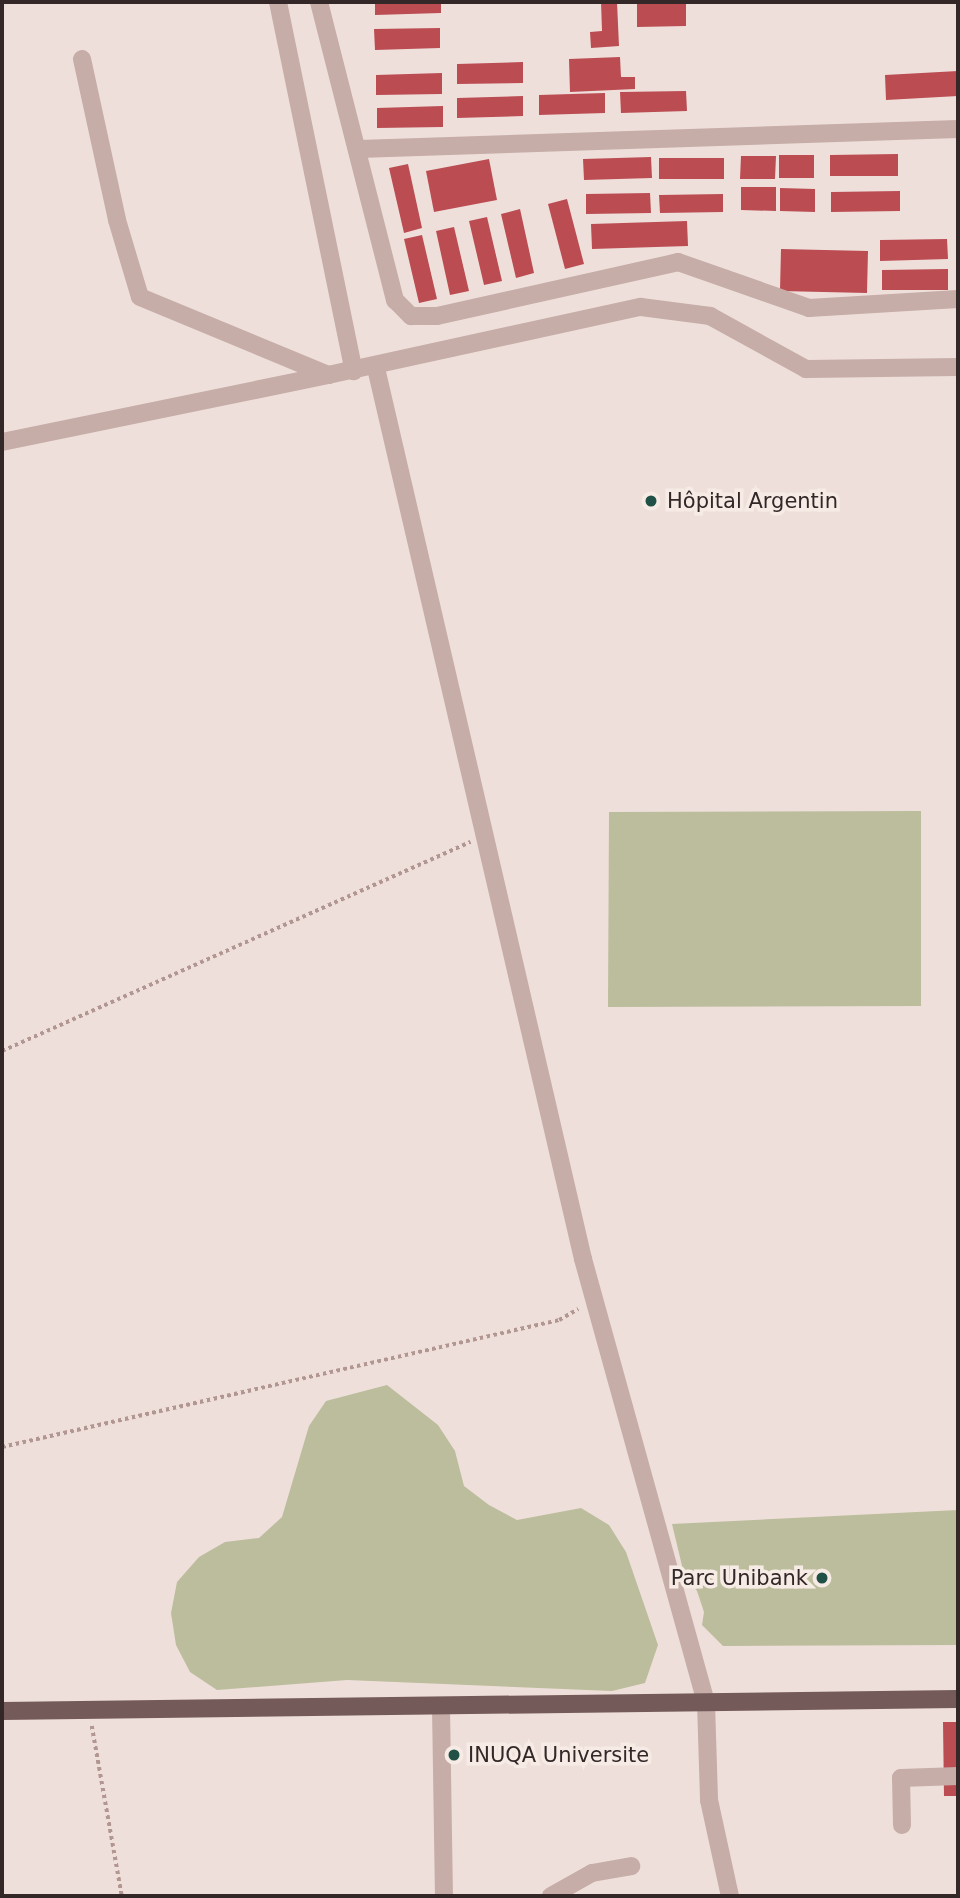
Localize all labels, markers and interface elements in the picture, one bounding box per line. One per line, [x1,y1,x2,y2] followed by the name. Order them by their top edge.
[667,488,838,514] place label: Hôpital Argentin
[641,491,661,511] marker: Hôpital Argentin
[671,1565,808,1591] place label: Parc Unibank
[814,1570,830,1586] marker: Parc Unibank
[468,1742,649,1768] place label: INUQA Universite
[446,1747,462,1763] marker: INUQA Universite

